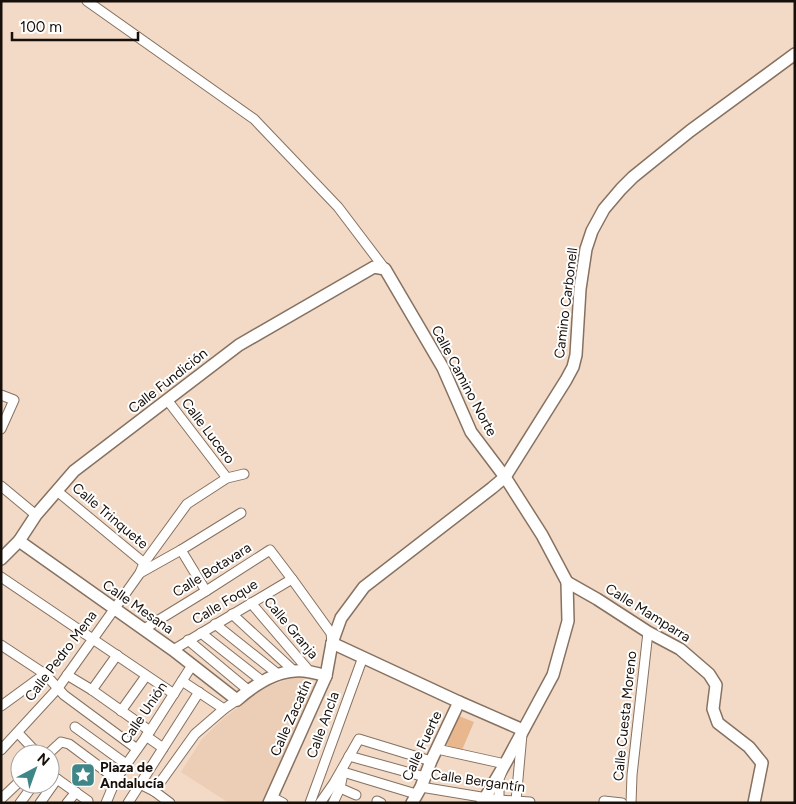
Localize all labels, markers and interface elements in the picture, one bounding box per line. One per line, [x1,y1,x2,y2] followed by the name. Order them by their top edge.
[12,10,139,42] scale bar
[20,18,62,36] text: 100 m
[551,247,581,359] street label: Camino Carbonell
[428,323,501,440] street label: Calle Camino Norte
[125,345,211,417] street label: Calle Fundición
[178,395,238,467] street label: Calle Lucero
[69,479,152,553] street label: Calle Trinquete
[170,539,254,601] street label: Calle Botavara
[99,576,177,638] street label: Calle Mesana
[189,576,261,628] street label: Calle Foque
[602,580,694,646] street label: Calle Mamparra
[260,594,322,662] street label: Calle Granja
[21,607,101,705] street label: Calle Pedro Mena
[610,650,640,782] street label: Calle Cuesta Moreno
[267,677,315,759] street label: Calle Zacatín
[117,679,171,747] street label: Calle Unión
[303,689,343,761] street label: Calle Ancla
[398,708,446,784] street label: Calle Fuerte
[10,744,60,794] north arrow
[34,750,53,770] text: N
[100,759,164,792] place label: Plaza de Andalucía
[70,762,96,788] place icon: Plaza de Andalucía
[430,766,526,796] street label: Calle Bergantín

